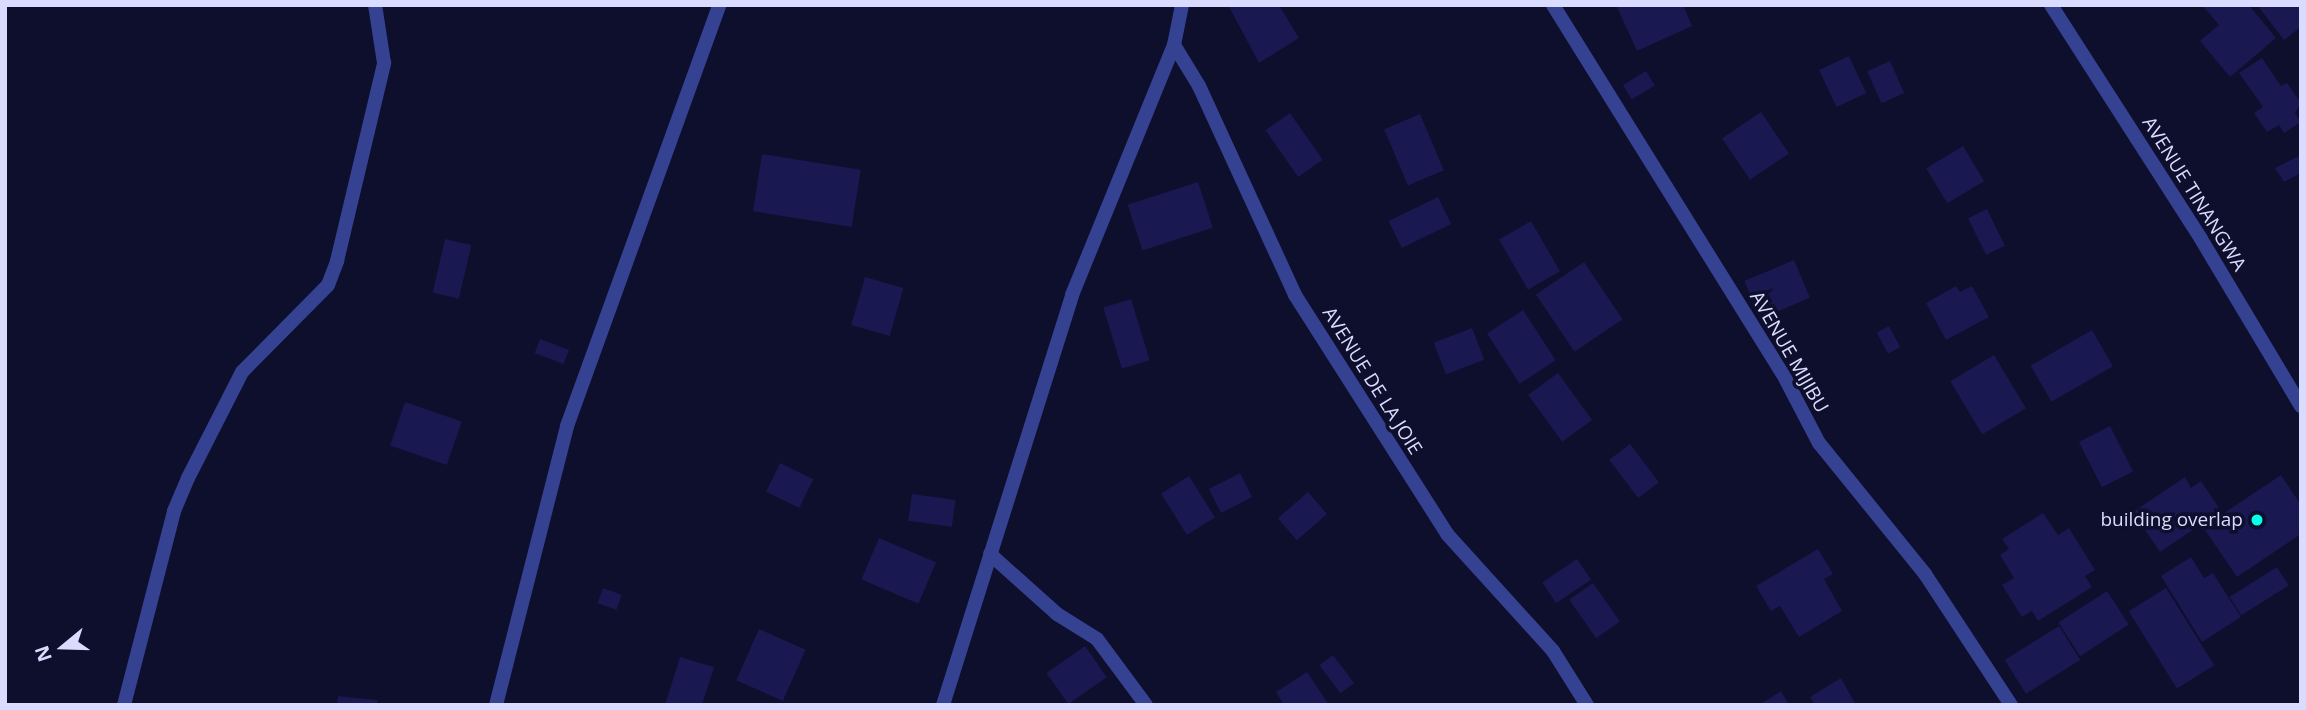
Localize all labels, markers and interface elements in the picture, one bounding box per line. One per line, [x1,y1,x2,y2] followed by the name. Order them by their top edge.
[2137,113,2251,275] street label: AVENUE TINANGWA
[1745,287,1833,417] street label: AVENUE MIJIBU
[1317,303,1427,459] street label: AVENUE DE LA JOIE
[2100,509,2243,531] place label: building overlap
[2249,512,2265,528] marker: building overlap
[28,612,98,682] north arrow
[28,642,58,665] text: N

